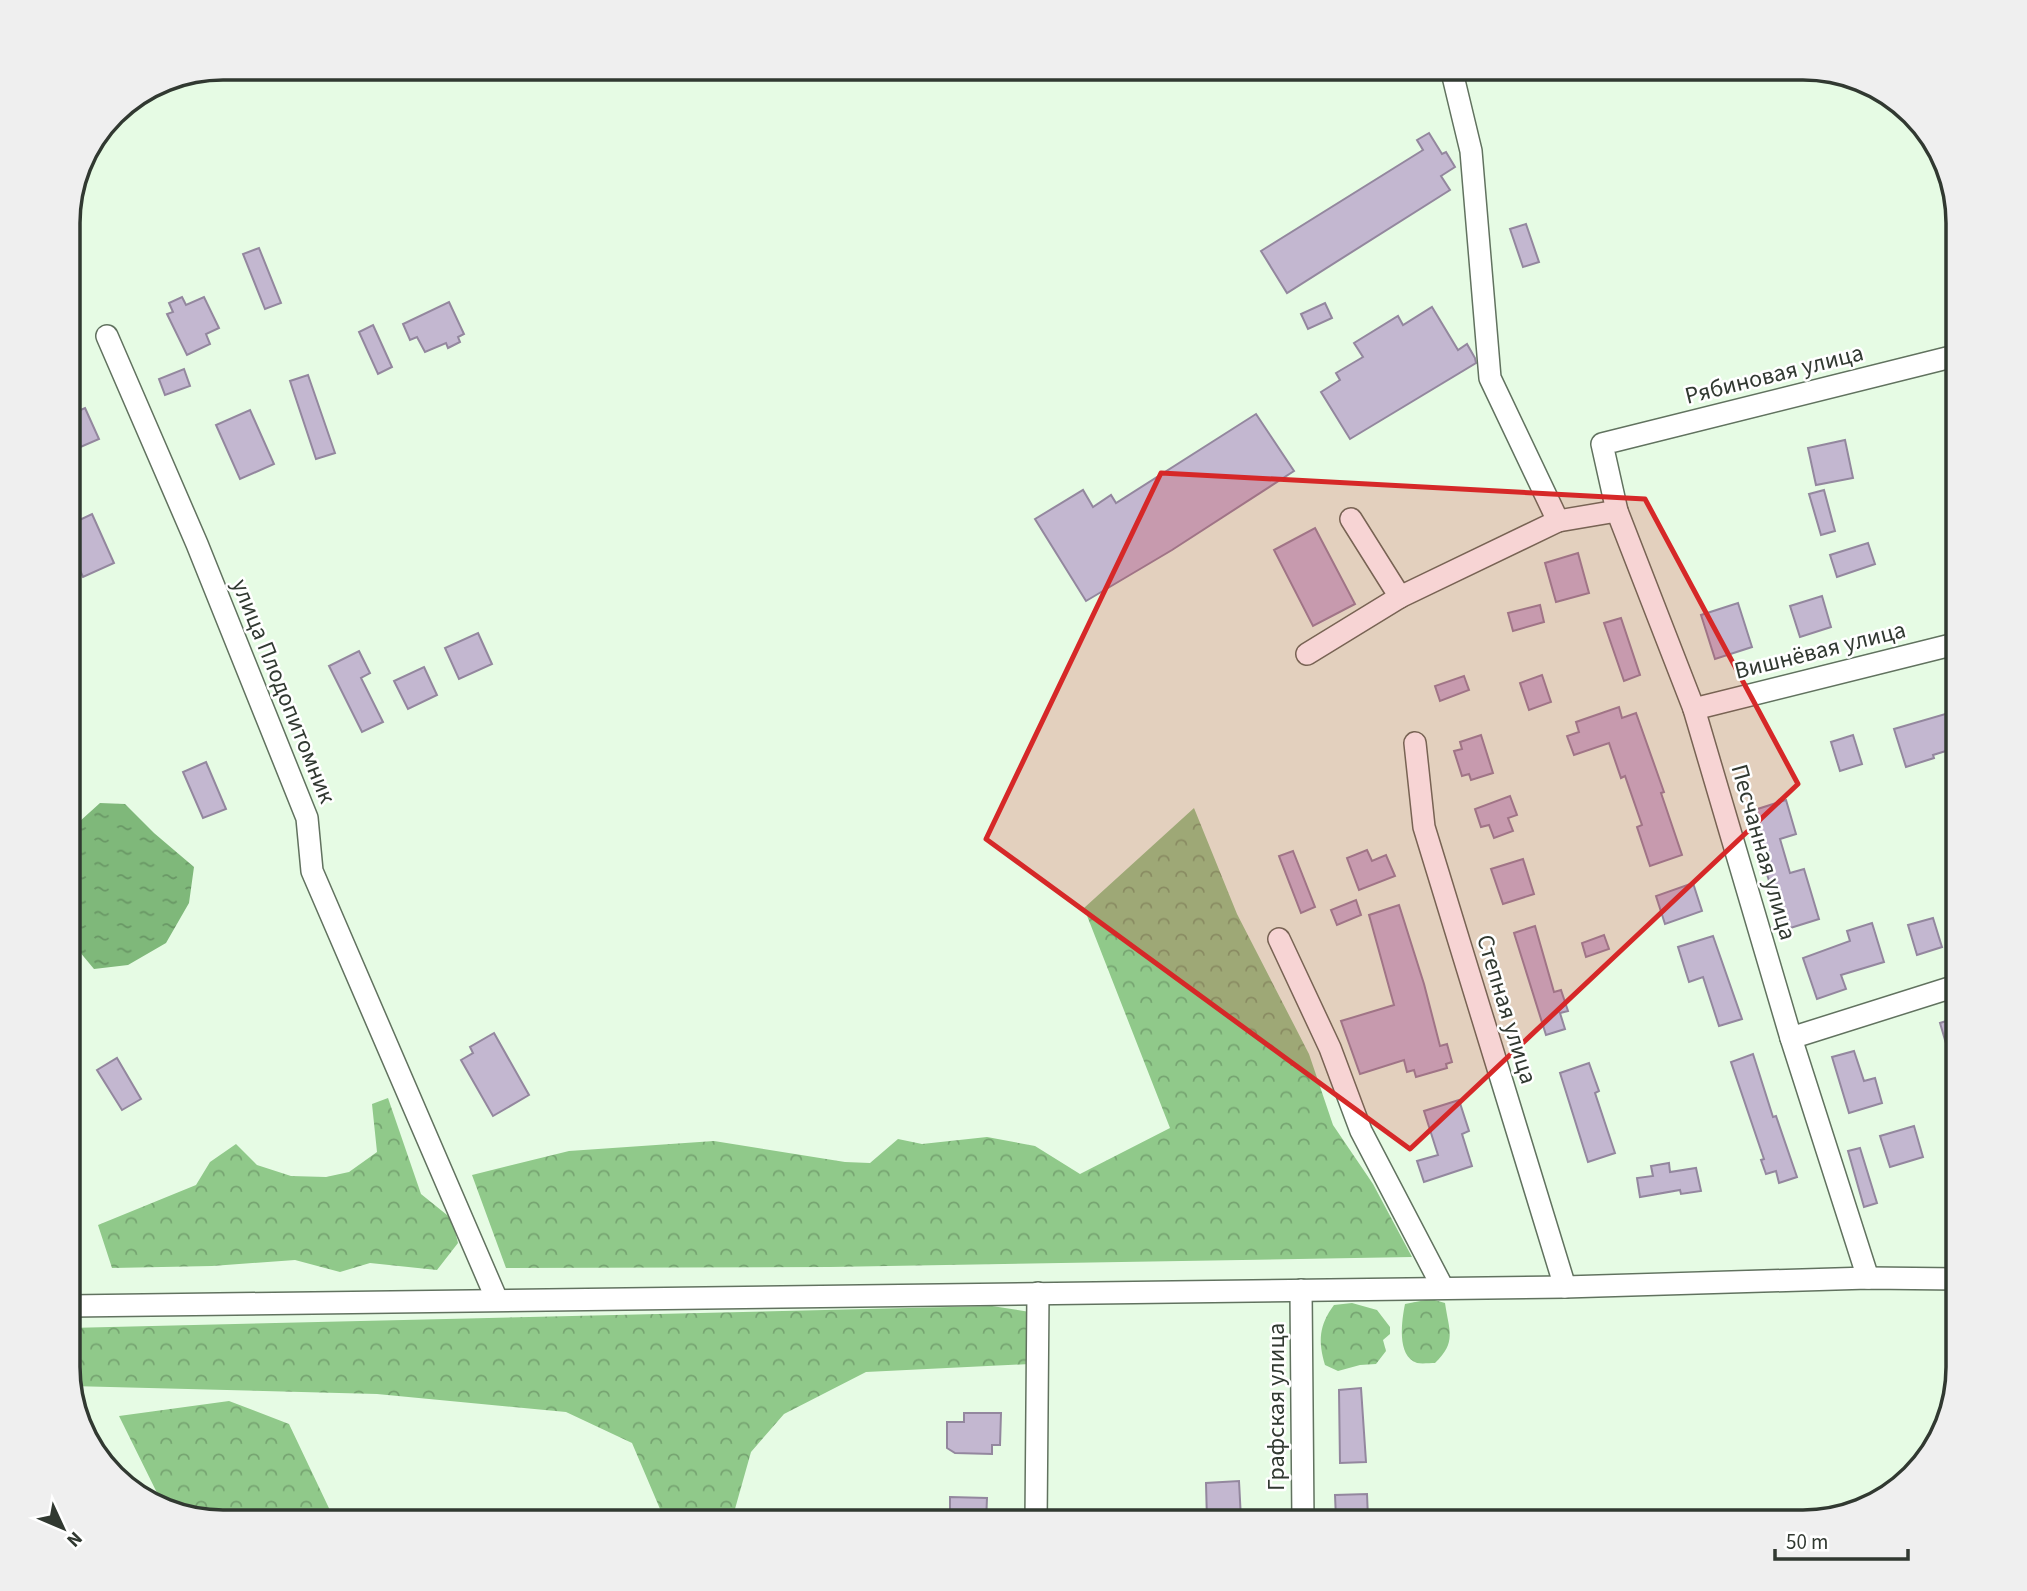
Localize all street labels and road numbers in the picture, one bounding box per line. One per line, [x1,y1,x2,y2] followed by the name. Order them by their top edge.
[1681,335,1867,414] street label: Рябиновая улица
[222,574,345,809] street label: улица Плодопитомник
[1731,612,1909,689] street label: Вишнёвая улица
[1722,760,1805,944] street label: Песчанная улица
[1467,930,1546,1088] street label: Степная улица
[1259,1323,1294,1491] street label: Графская улица

